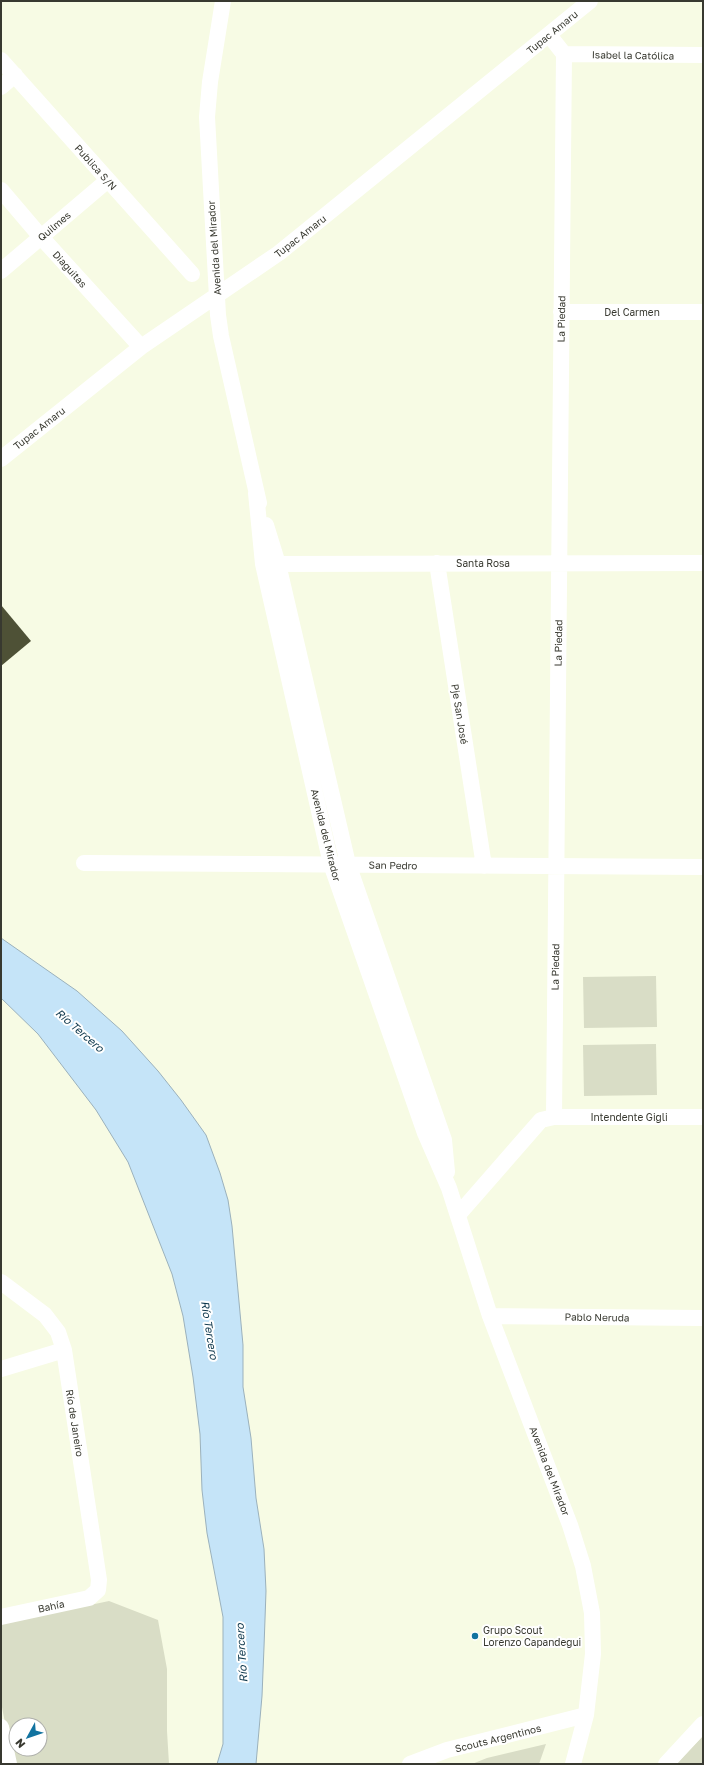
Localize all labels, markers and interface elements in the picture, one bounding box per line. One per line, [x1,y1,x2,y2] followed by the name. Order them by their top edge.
[524,8,580,56] street label: Tupac Amaru
[592,48,674,62] street label: Isabel la Católica
[72,142,120,192] street label: Publica S/N
[205,200,223,296] street label: Avenida del Mirador
[35,209,73,243] street label: Quilmes
[272,212,328,260] street label: Tupac Amaru
[50,248,90,290] street label: Diaguitas
[555,295,567,343] street label: La Piedad
[604,306,660,318] street label: Del Carmen
[11,404,67,452] street label: Tupac Amaru
[456,557,510,569] street label: Santa Rosa
[552,619,564,667] street label: La Piedad
[449,683,471,745] street label: Pje San José
[309,788,343,883] street label: Avenida del Mirador
[368,859,418,871] street label: San Pedro
[549,943,561,991] street label: La Piedad
[53,1006,108,1055] water label: Río Tercero
[590,1111,668,1123] street label: Intendente Gigli
[199,1300,221,1362] water label: Río Tercero
[564,1310,630,1324] street label: Pablo Neruda
[64,1388,86,1458] street label: Río de Janeiro
[527,1425,573,1518] street label: Avenida del Mirador
[37,1597,65,1615] street label: Bahía
[232,1622,250,1683] water label: Río Tercero
[483,1624,581,1648] place label: Grupo Scout Lorenzo Capandegui
[470,1631,480,1641] marker: Grupo Scout Lorenzo Capandegui
[8,1717,48,1757] north arrow
[454,1721,542,1755] street label: Scouts Argentinos
[12,1736,28,1751] text: N

